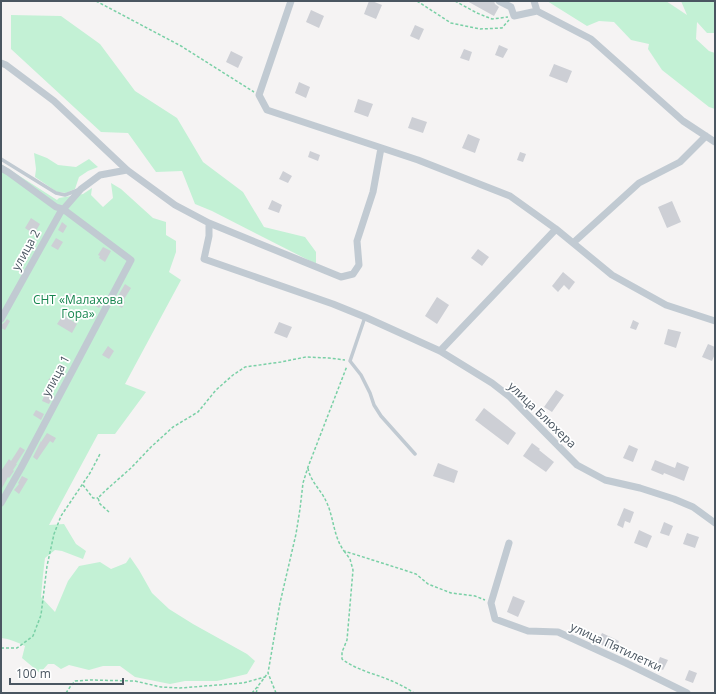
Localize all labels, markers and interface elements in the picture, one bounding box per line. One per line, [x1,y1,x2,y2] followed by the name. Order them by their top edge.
[7,226,44,273] street label: улица 2
[33,291,123,322] park label: СНТ «Малахова Гора»
[38,352,74,399] street label: улица 1
[504,378,580,452] street label: улица Блюхера
[568,618,665,675] street label: улица Пятилетки
[10,660,123,686] scale bar
[16,665,51,682] text: 100 m

